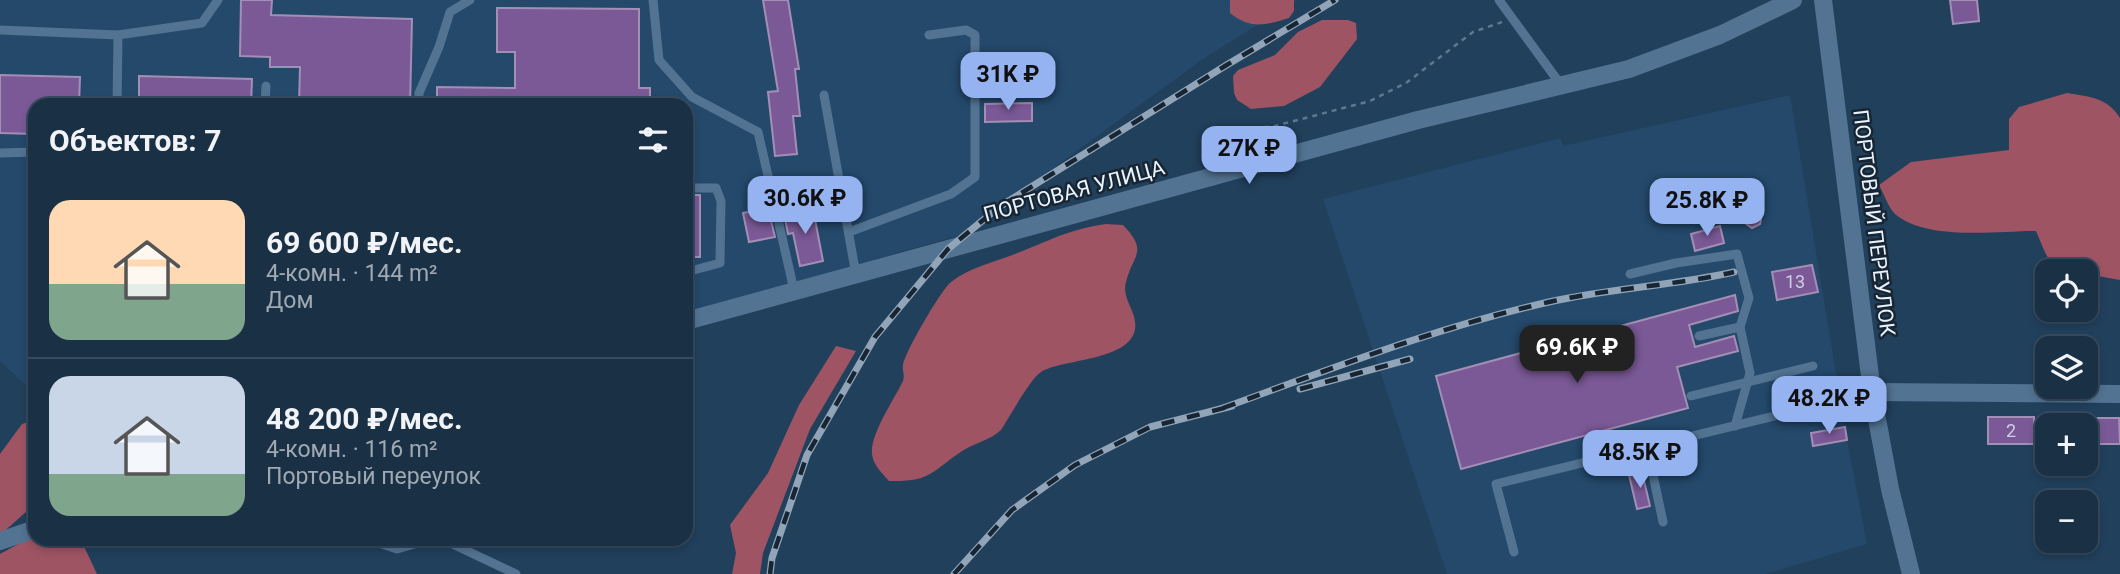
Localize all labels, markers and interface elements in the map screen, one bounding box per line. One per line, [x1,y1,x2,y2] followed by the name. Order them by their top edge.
[959,52,1057,112] pin: 31K ₽
[977,61,1039,88] text: 31K ₽
[1848,108,1900,338] street label: ПОРТОВЫЙ ПЕРЕУЛОК
[634,121,672,159] icon: filters
[49,123,221,158] text: Объектов: 7
[1200,127,1298,186] pin: 27K ₽
[1218,135,1280,162] text: 27K ₽
[981,155,1167,227] street label: ПОРТОВАЯ УЛИЦА
[740,176,870,236] pin: 30.6K ₽
[1642,178,1772,238] pin: 25.8K ₽
[764,185,846,212] text: 30.6K ₽
[1666,187,1748,214] text: 25.8K ₽
[266,225,463,260] text: 69 600 ₽/мес.
[105,228,189,312] icon: home
[2035,259,2098,553] map controls
[2035,259,2098,322] button: locate
[266,260,438,287] text: 4-комн. · 144 m²
[1785,271,1805,292] house number: 13
[266,287,313,314] text: Дом
[1512,326,1642,385] pin: 69.6K ₽
[1536,334,1618,361] text: 69.6K ₽
[2035,336,2098,399] button: layers
[1764,376,1894,436] pin: 48.2K ₽
[1788,385,1870,412] text: 48.2K ₽
[266,401,463,436] text: 48 200 ₽/мес.
[105,404,189,488] icon: home
[2035,413,2098,476] button: +
[2006,420,2016,441] house number: 2
[1575,430,1705,490] pin: 48.5K ₽
[266,436,438,463] text: 4-комн. · 116 m²
[1599,439,1681,466] text: 48.5K ₽
[266,463,481,490] text: Портовый переулок
[2035,490,2098,553] button: −

